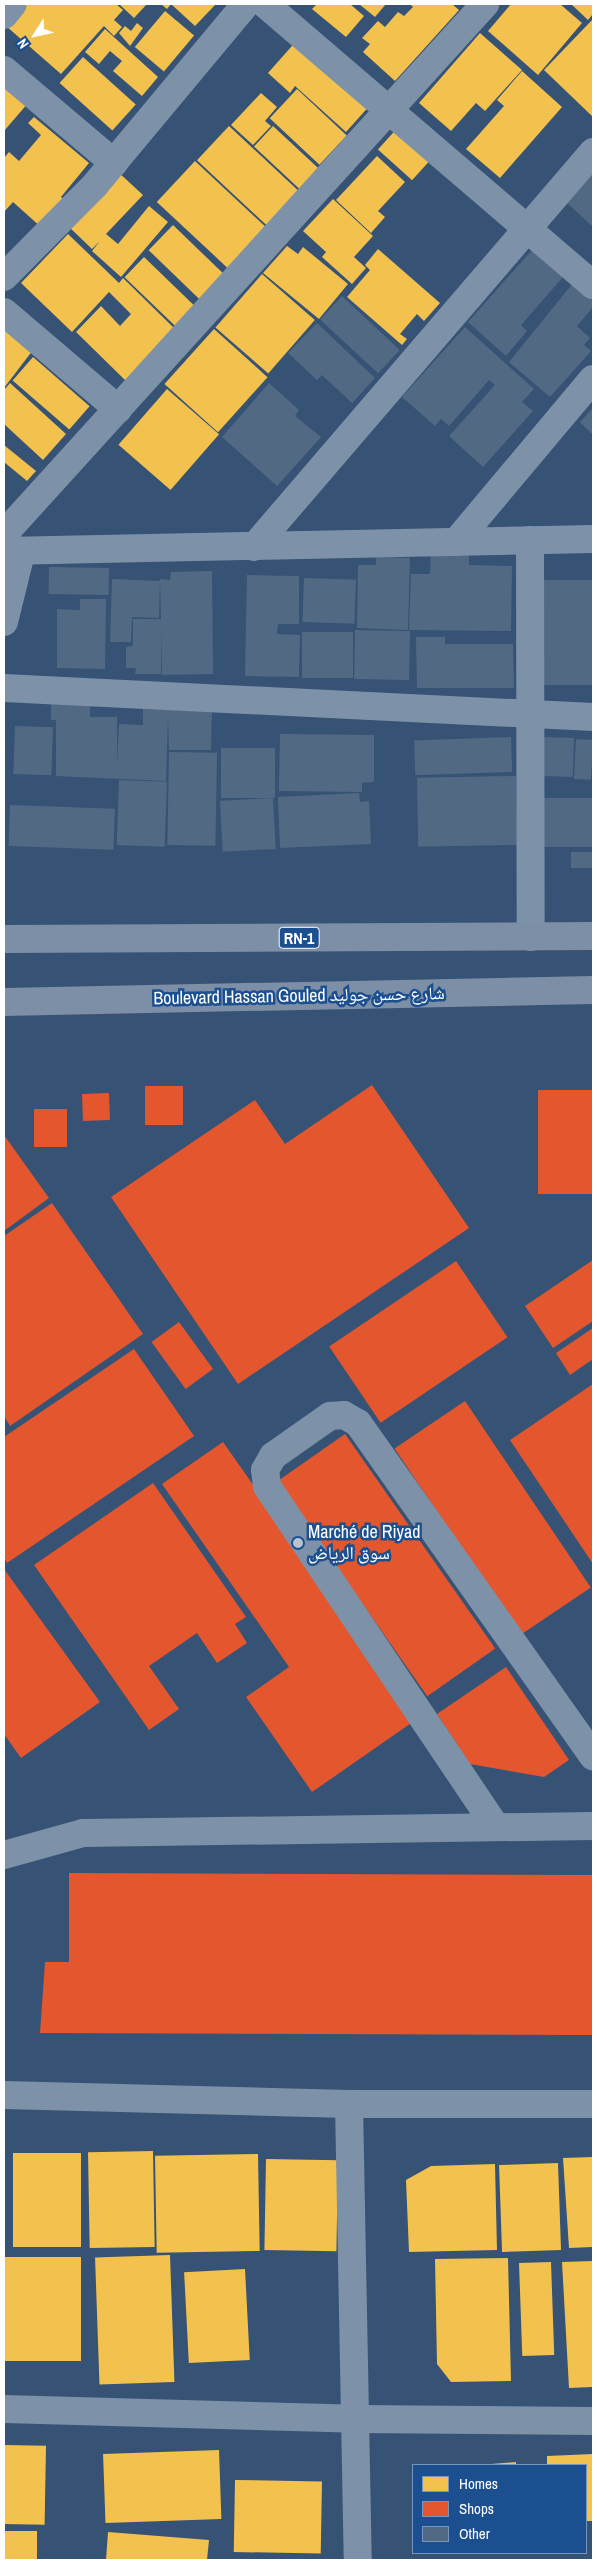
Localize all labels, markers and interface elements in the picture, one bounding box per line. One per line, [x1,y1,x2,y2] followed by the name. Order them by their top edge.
[10,10,60,60] north arrow
[13,35,32,52] text: N
[278,924,320,951] road number: RN-1
[153,983,445,1009] street label: Boulevard Hassan Gouled شارع حسن جوليد
[308,1522,420,1565] place label: Marché de Riyad سوق الرياض
[292,1537,304,1549] marker: Marché de Riyad سوق الرياض
[412,2464,587,2554] legend
[459,2473,498,2494] text: Homes
[459,2498,494,2519] text: Shops
[459,2523,490,2544] text: Other

